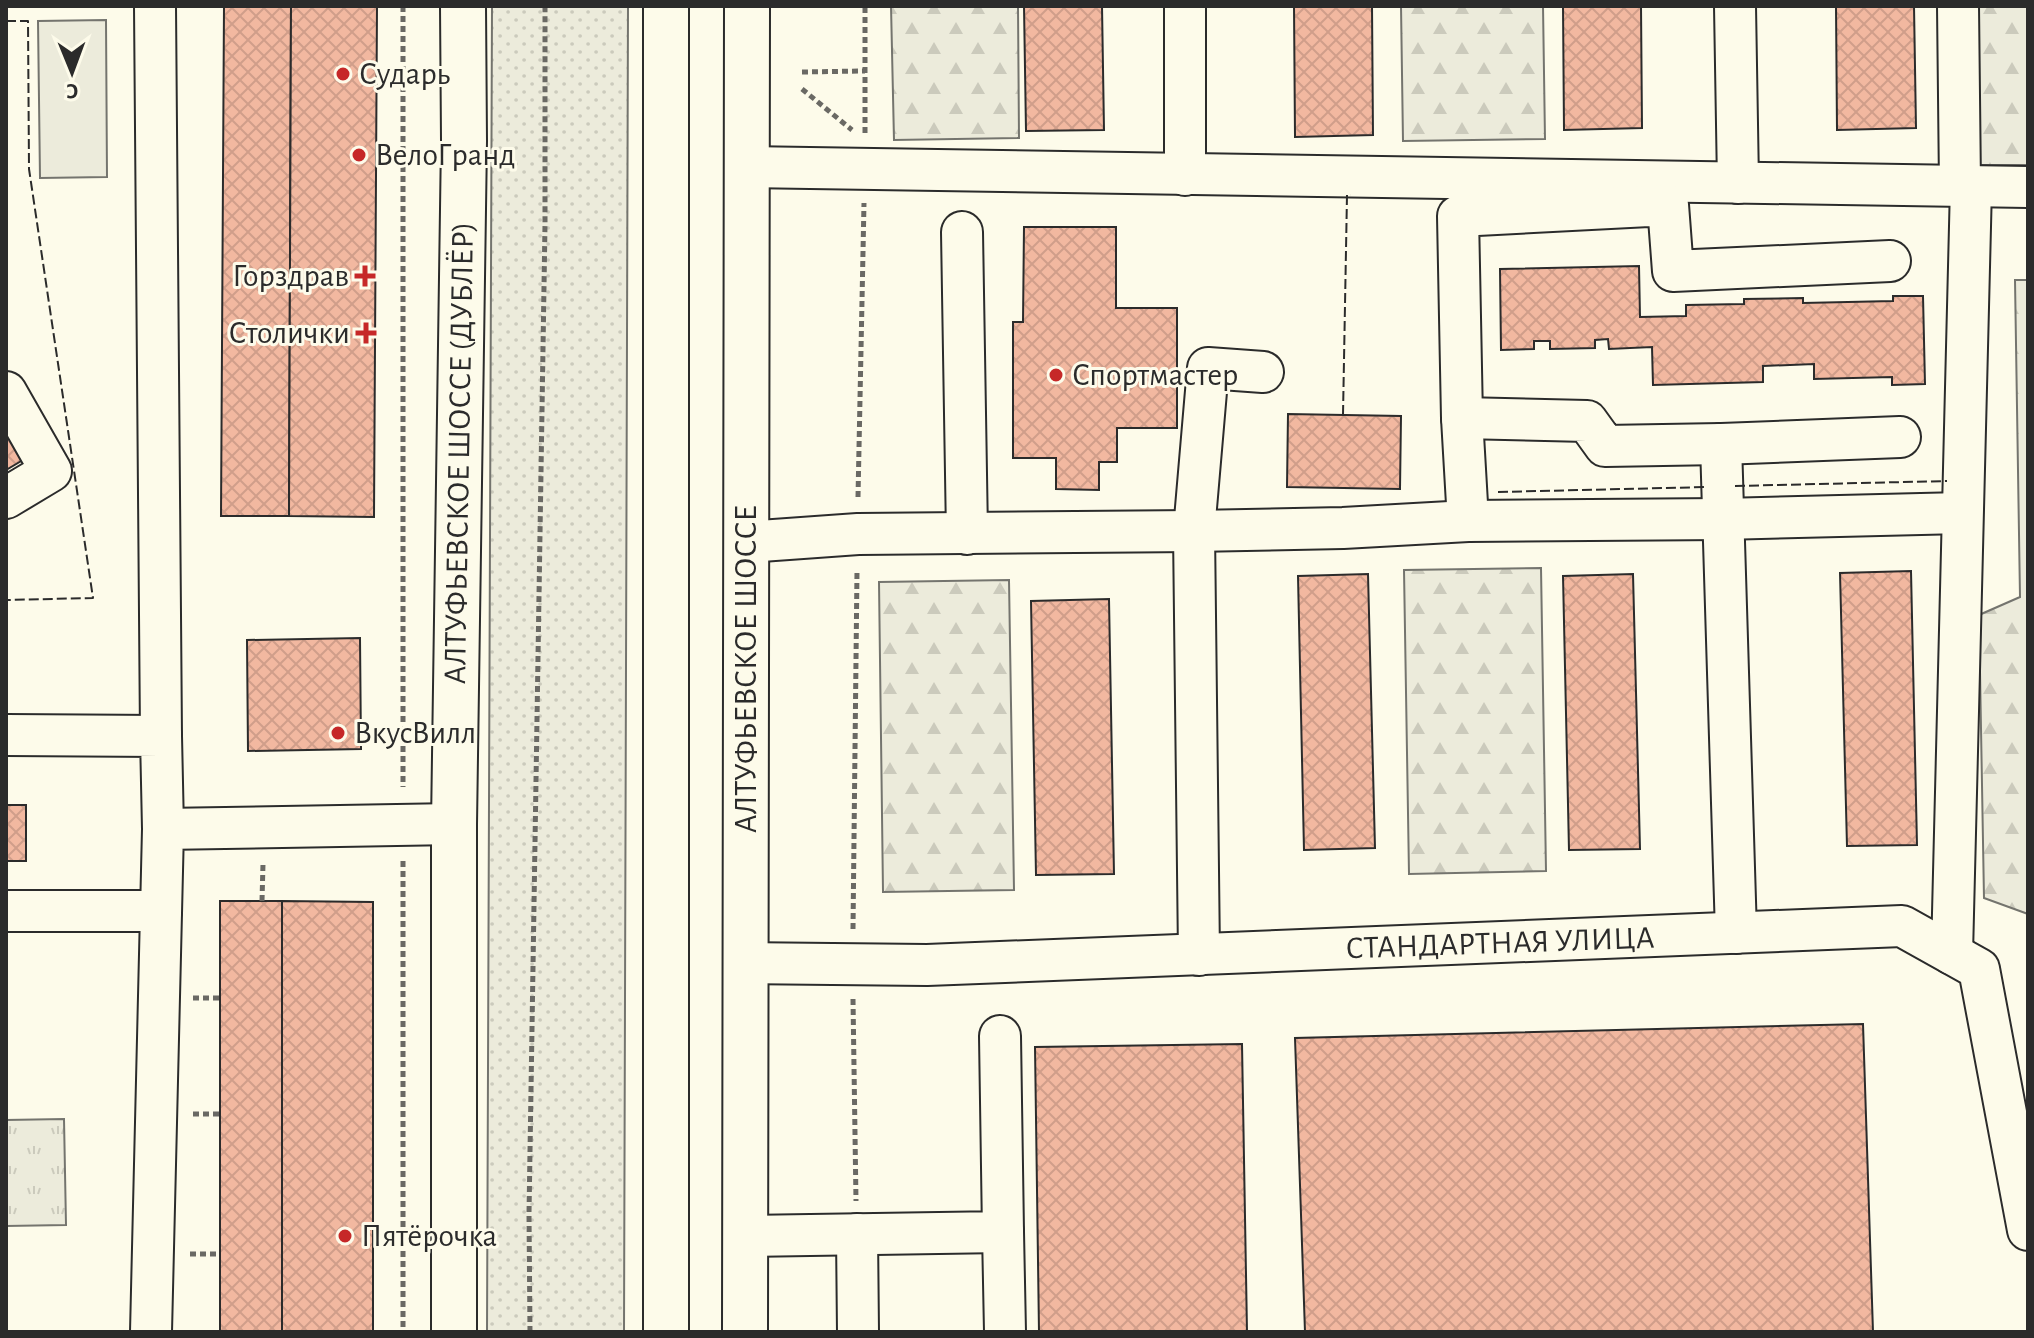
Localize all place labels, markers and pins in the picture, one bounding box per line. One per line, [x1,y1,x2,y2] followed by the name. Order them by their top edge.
[359,58,450,90] place label: Сударь
[334,65,352,83] marker: Сударь
[375,139,515,171] place label: ВелоГранд
[350,146,368,164] marker: ВелоГранд
[232,260,349,292] place label: Горздрав
[356,267,374,285] marker: Горздрав
[229,317,350,349] place label: Столички
[357,324,375,342] marker: Столички
[1072,359,1238,391] place label: Спортмастер
[1047,366,1065,384] marker: Спортмастер
[354,717,476,749] place label: ВкусВилл
[329,724,347,742] marker: ВкусВилл
[361,1220,497,1252] place label: Пятёрочка
[336,1227,354,1245] marker: Пятёрочка

